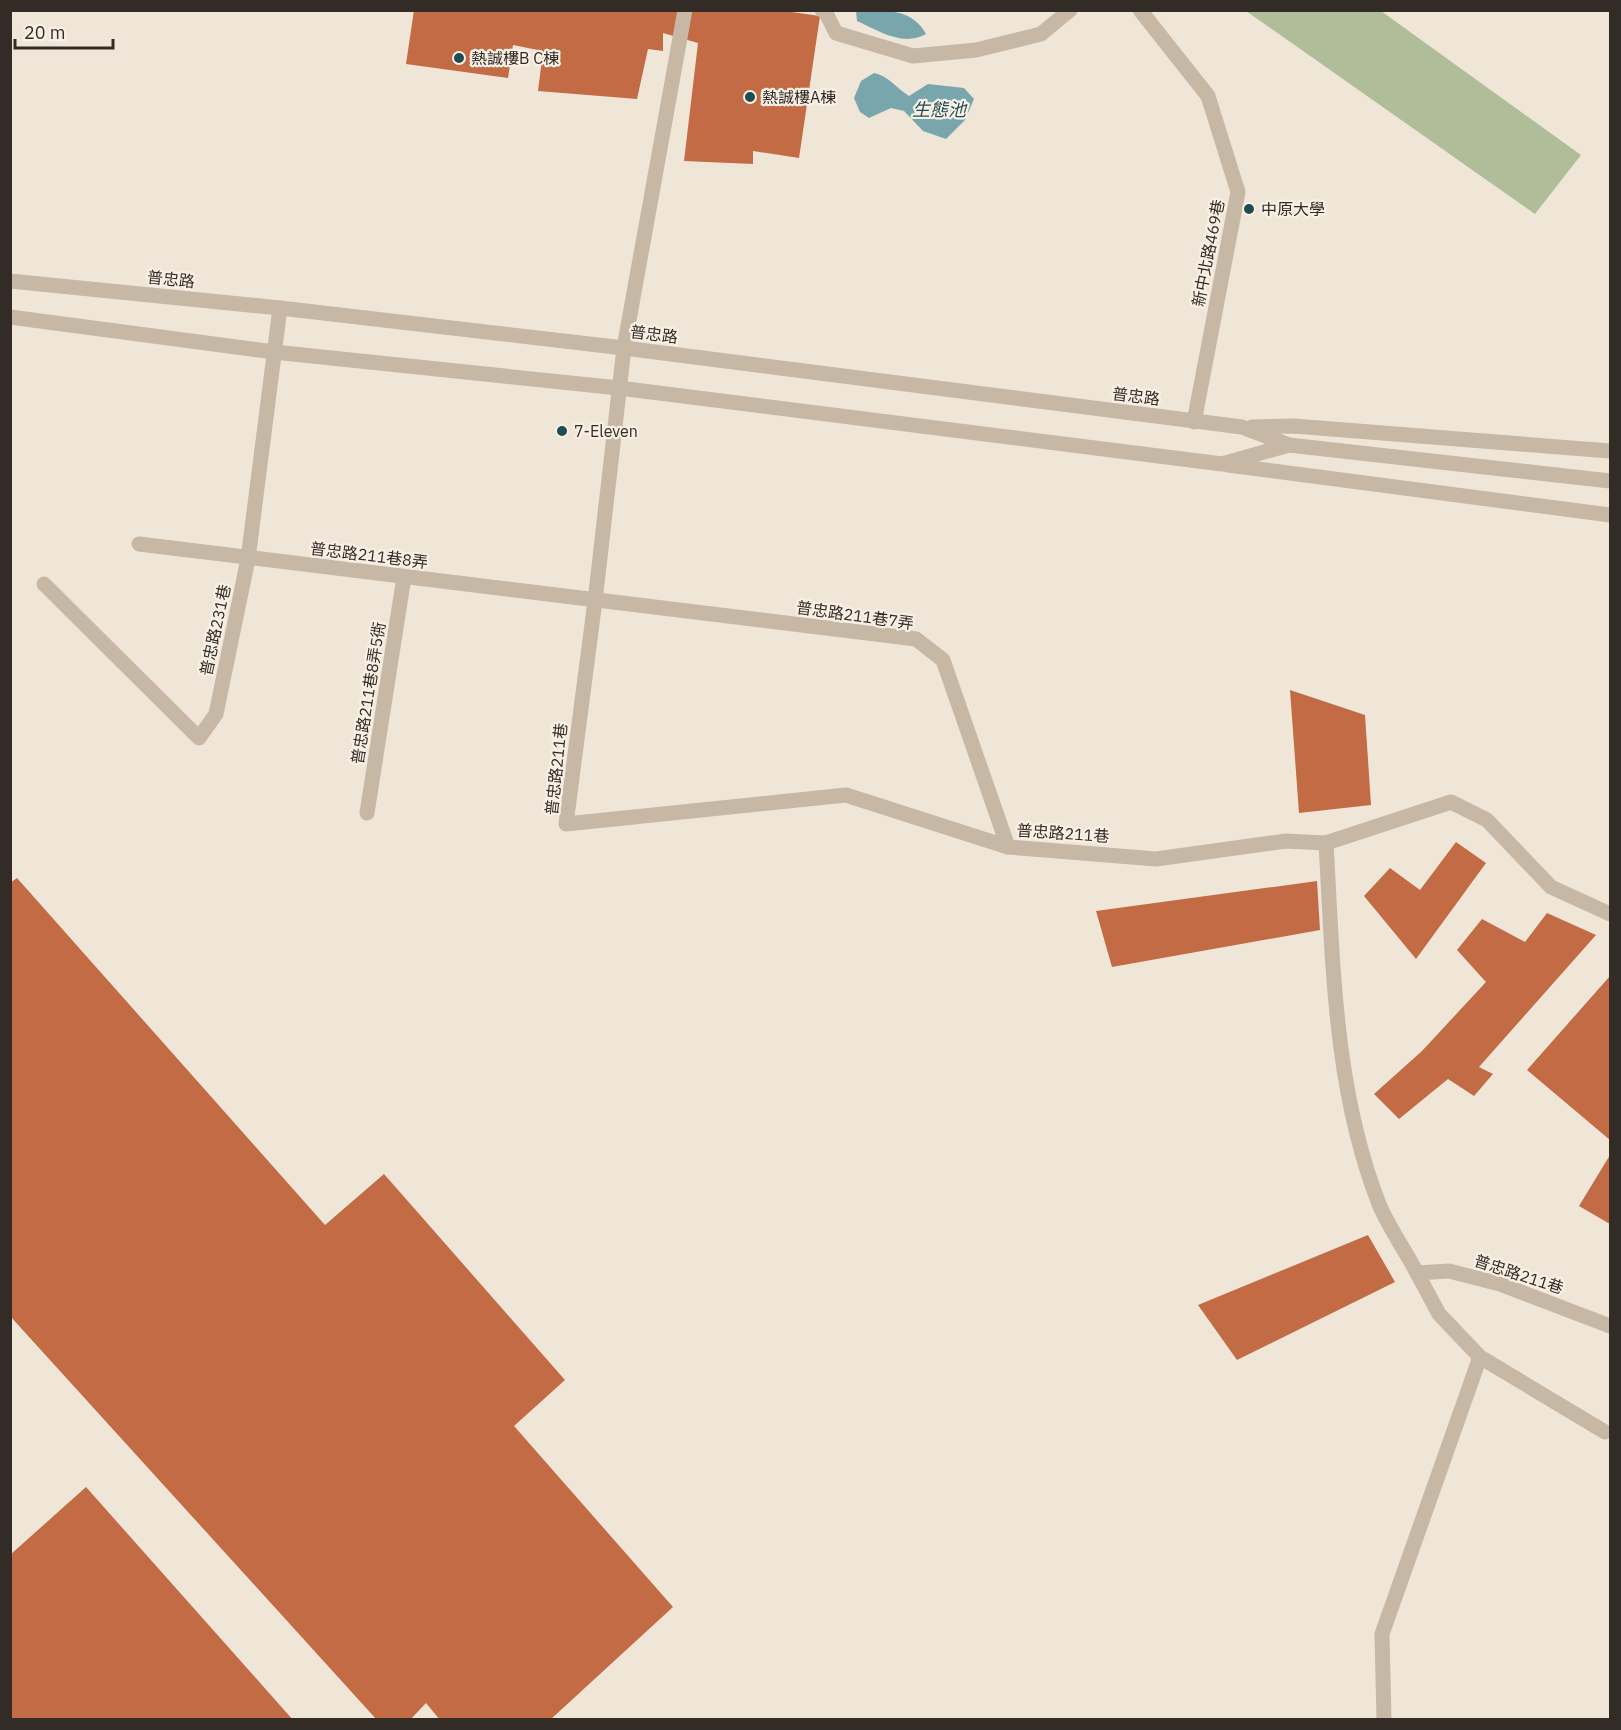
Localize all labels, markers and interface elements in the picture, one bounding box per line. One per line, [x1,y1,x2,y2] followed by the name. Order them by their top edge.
[15,12,112,50] scale bar
[24,21,66,44] text: 20 m
[471,48,559,68] place label: 熱誠樓B C棟
[452,51,466,65] marker: 熱誠樓B C棟
[762,87,836,107] place label: 熱誠樓A棟
[743,90,757,104] marker: 熱誠樓A棟
[912,98,968,121] water label: 生態池
[1188,198,1228,308] street label: 新中北路469巷
[1261,199,1325,219] place label: 中原大學
[1242,202,1256,216] marker: 中原大學
[146,267,196,291] street label: 普忠路
[629,321,679,347] street label: 普忠路
[1111,383,1161,409] street label: 普忠路
[574,421,638,441] place label: 7-Eleven
[555,424,569,438] marker: 7-Eleven
[309,538,429,572] street label: 普忠路211巷8弄
[196,583,234,677] street label: 普忠路231巷
[795,597,915,633] street label: 普忠路211巷7弄
[347,620,389,766] street label: 普忠路211巷8弄5衖
[541,722,571,816] street label: 普忠路211巷
[1016,820,1110,846] street label: 普忠路211巷
[1472,1250,1566,1298] street label: 普忠路211巷

